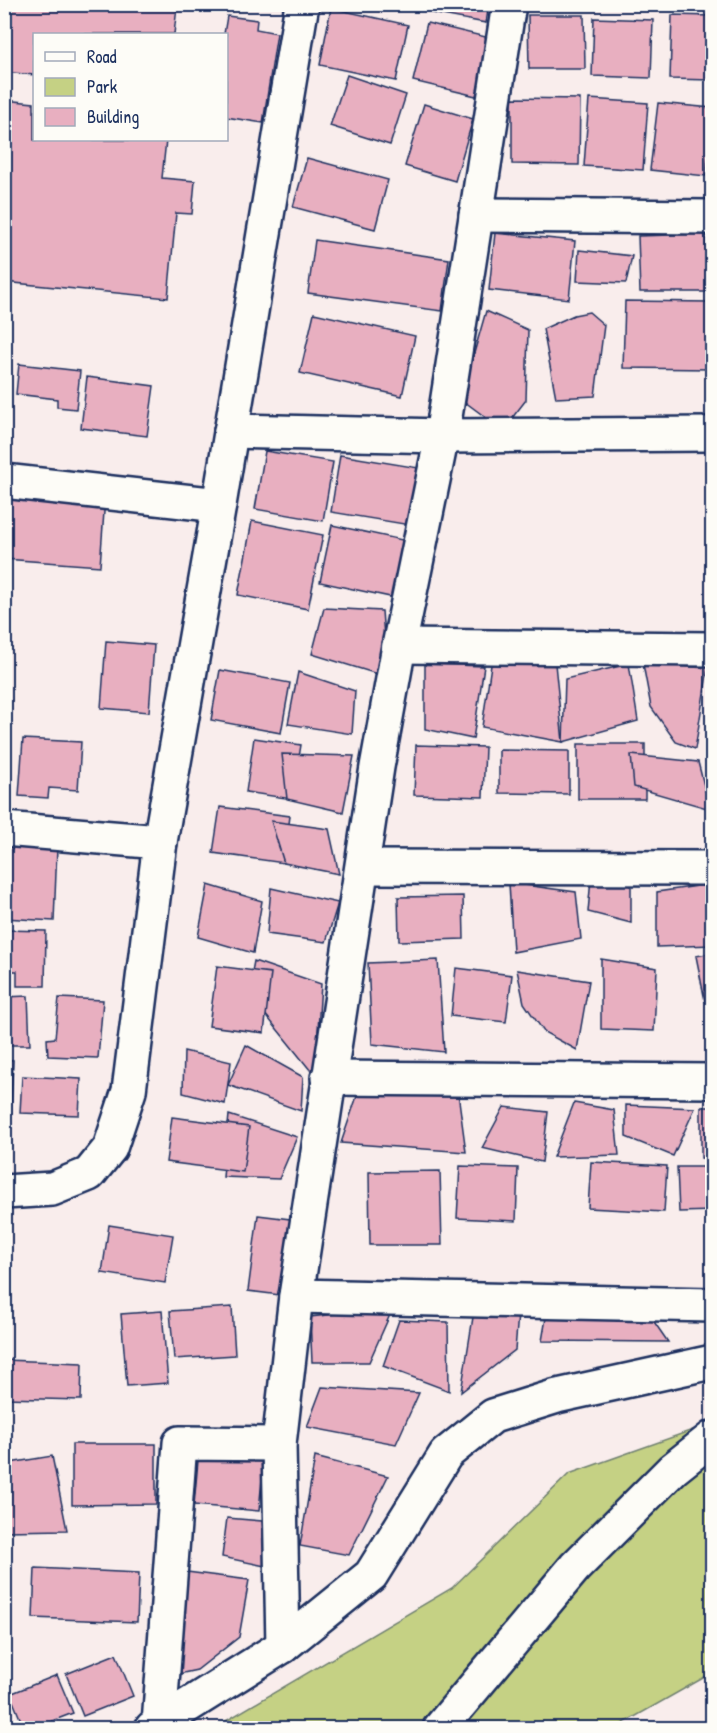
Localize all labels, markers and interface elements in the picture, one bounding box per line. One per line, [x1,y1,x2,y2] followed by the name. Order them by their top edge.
[33,33,228,141] legend
[87,44,117,69] text: Road
[87,74,118,99] text: Park
[87,104,139,129] text: Building

